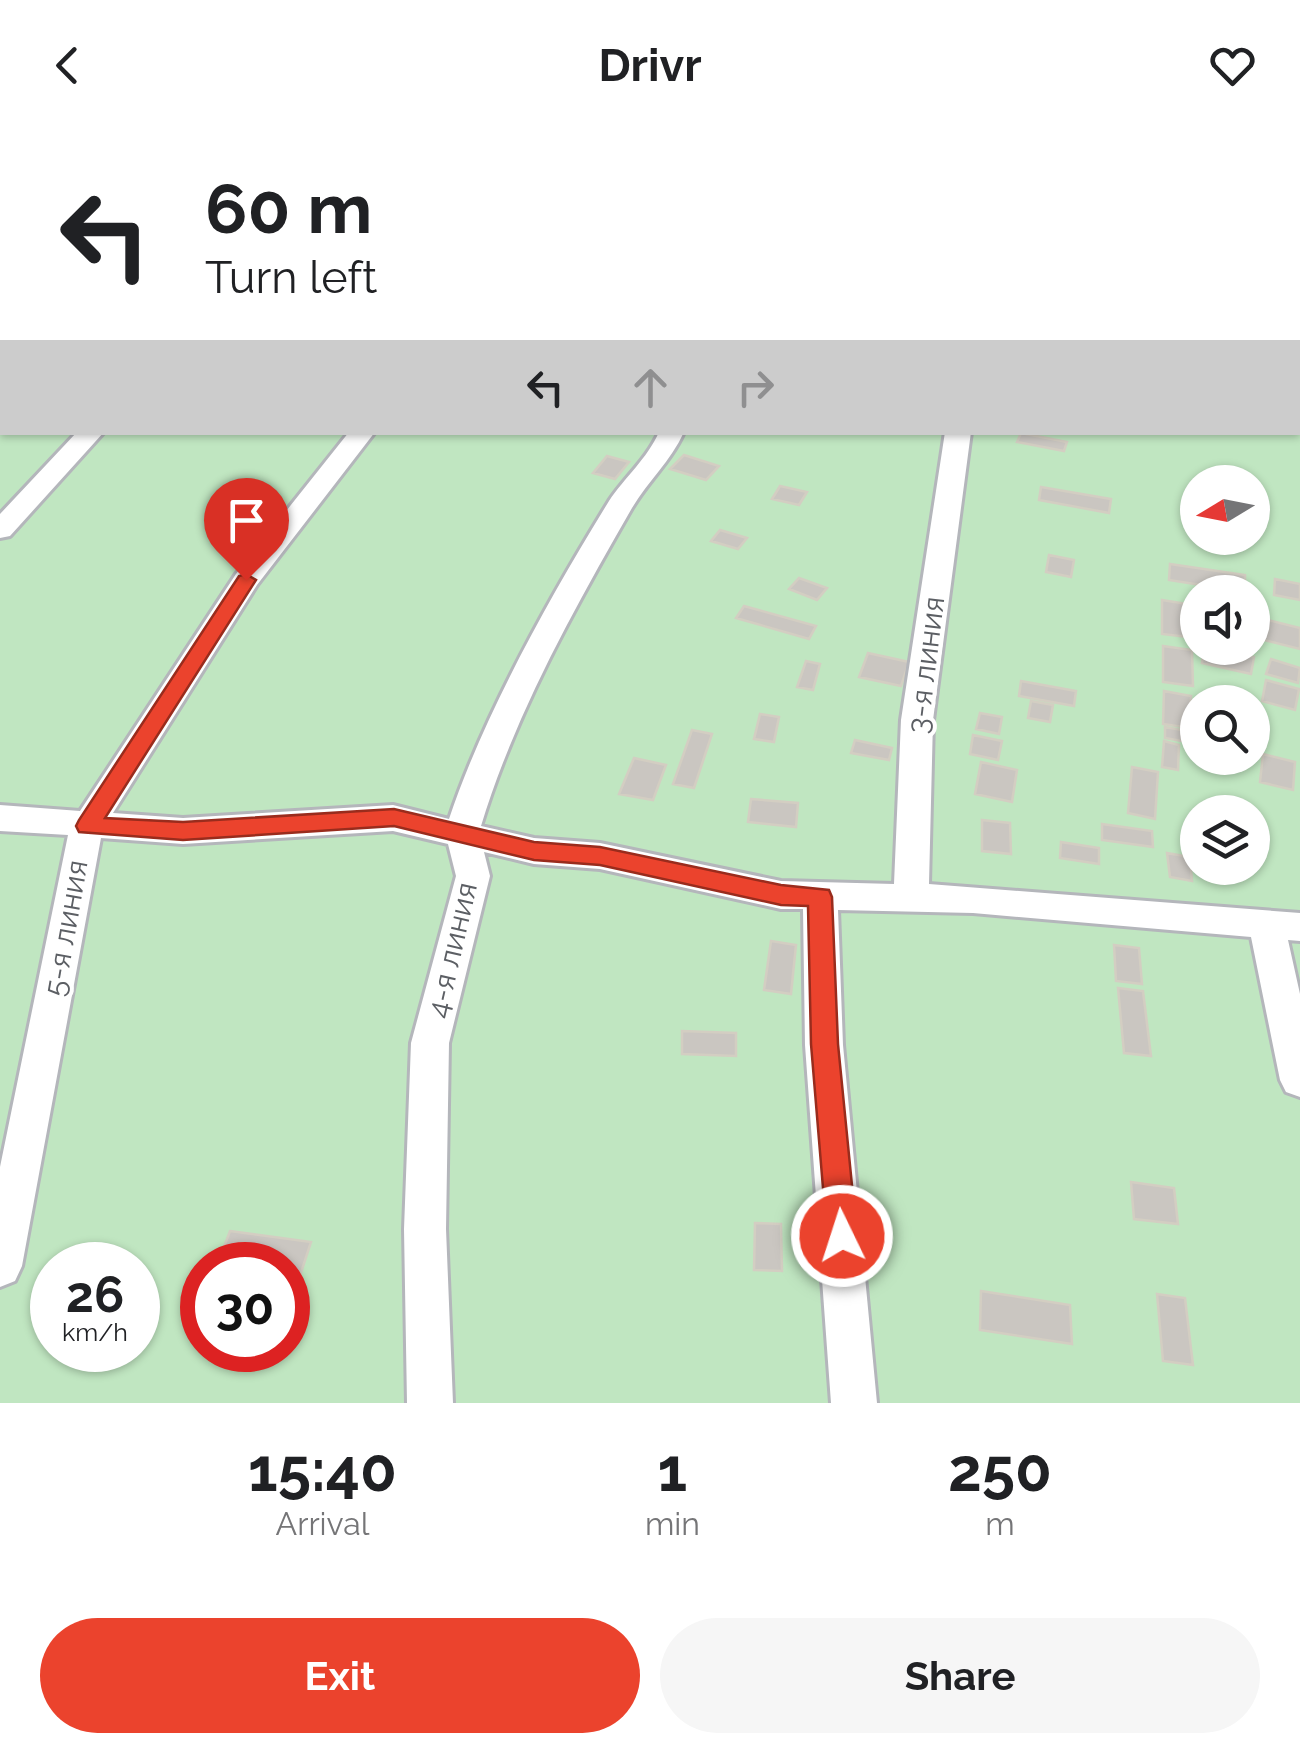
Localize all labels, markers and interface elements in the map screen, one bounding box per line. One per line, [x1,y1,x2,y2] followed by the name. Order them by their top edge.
[40,38,95,93] icon: back
[1205,38,1260,93] icon: heart
[598,39,702,92] text: Drivr
[205,167,372,249] text: 60 m
[40,170,170,300] icon: left
[205,251,377,304] text: Turn left
[518,360,573,415] icon: left
[623,360,678,415] icon: ahead
[728,360,783,415] icon: right
[1180,465,1270,555] north arrow
[1180,465,1270,885] map controls
[204,478,289,581] pin
[219,493,274,548] icon: arrive
[1180,575,1270,665] button: sound
[900,595,951,735] street label: 3-я линия
[1180,685,1270,775] button: search
[1180,795,1270,885] button: layers
[36,857,95,999] street label: 5-я линия
[419,879,484,1021] street label: 4-я линия
[790,1184,894,1288] position arrow
[180,1242,310,1372] speed limit sign: 30
[66,1265,124,1324] text: 26
[62,1317,128,1347] text: km/h
[248,1435,397,1505] text: 15:40
[658,1435,687,1505] text: 1
[948,1435,1052,1505] text: 250
[276,1505,369,1542] text: Arrival
[645,1505,700,1542] text: min
[985,1505,1015,1542] text: m
[40,1618,640,1733] button: Exit
[660,1618,1260,1733] button: Share

